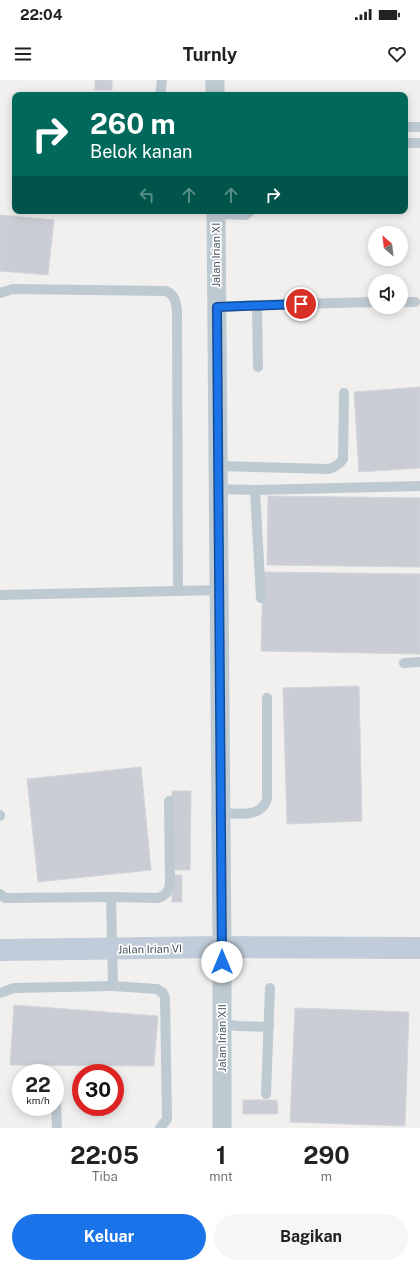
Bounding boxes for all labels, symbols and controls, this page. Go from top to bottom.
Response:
text: 22:04 [20,6,63,23]
icon: menu [12,43,34,65]
icon: heart [386,43,408,65]
text: Turnly [183,44,237,65]
text: 260 m [90,107,176,140]
icon: right [24,108,76,160]
text: Belok kanan [90,141,193,162]
icon: left [136,184,158,206]
icon: ahead [178,184,200,206]
icon: ahead [220,184,242,206]
icon: right [262,184,284,206]
street label: Jalan Irian XI [210,223,222,287]
north arrow [368,226,408,266]
map controls [368,226,408,314]
button: sound [368,274,408,314]
pin [284,287,318,321]
icon: arrive [290,293,312,315]
position arrow [201,941,243,983]
street label: Jalan Irian VI [118,942,182,956]
street label: Jalan Irian XII [216,1004,228,1072]
speed limit sign: 30 [72,1064,124,1116]
text: 22 [25,1073,51,1097]
text: km/h [26,1094,50,1106]
text: 22:05 [70,1141,139,1169]
text: 1 [216,1141,226,1169]
text: 290 [303,1141,350,1169]
text: Tiba [92,1169,118,1184]
text: mnt [209,1169,233,1184]
text: m [321,1169,332,1184]
button: Keluar [12,1214,206,1260]
button: Bagikan [214,1214,408,1260]

